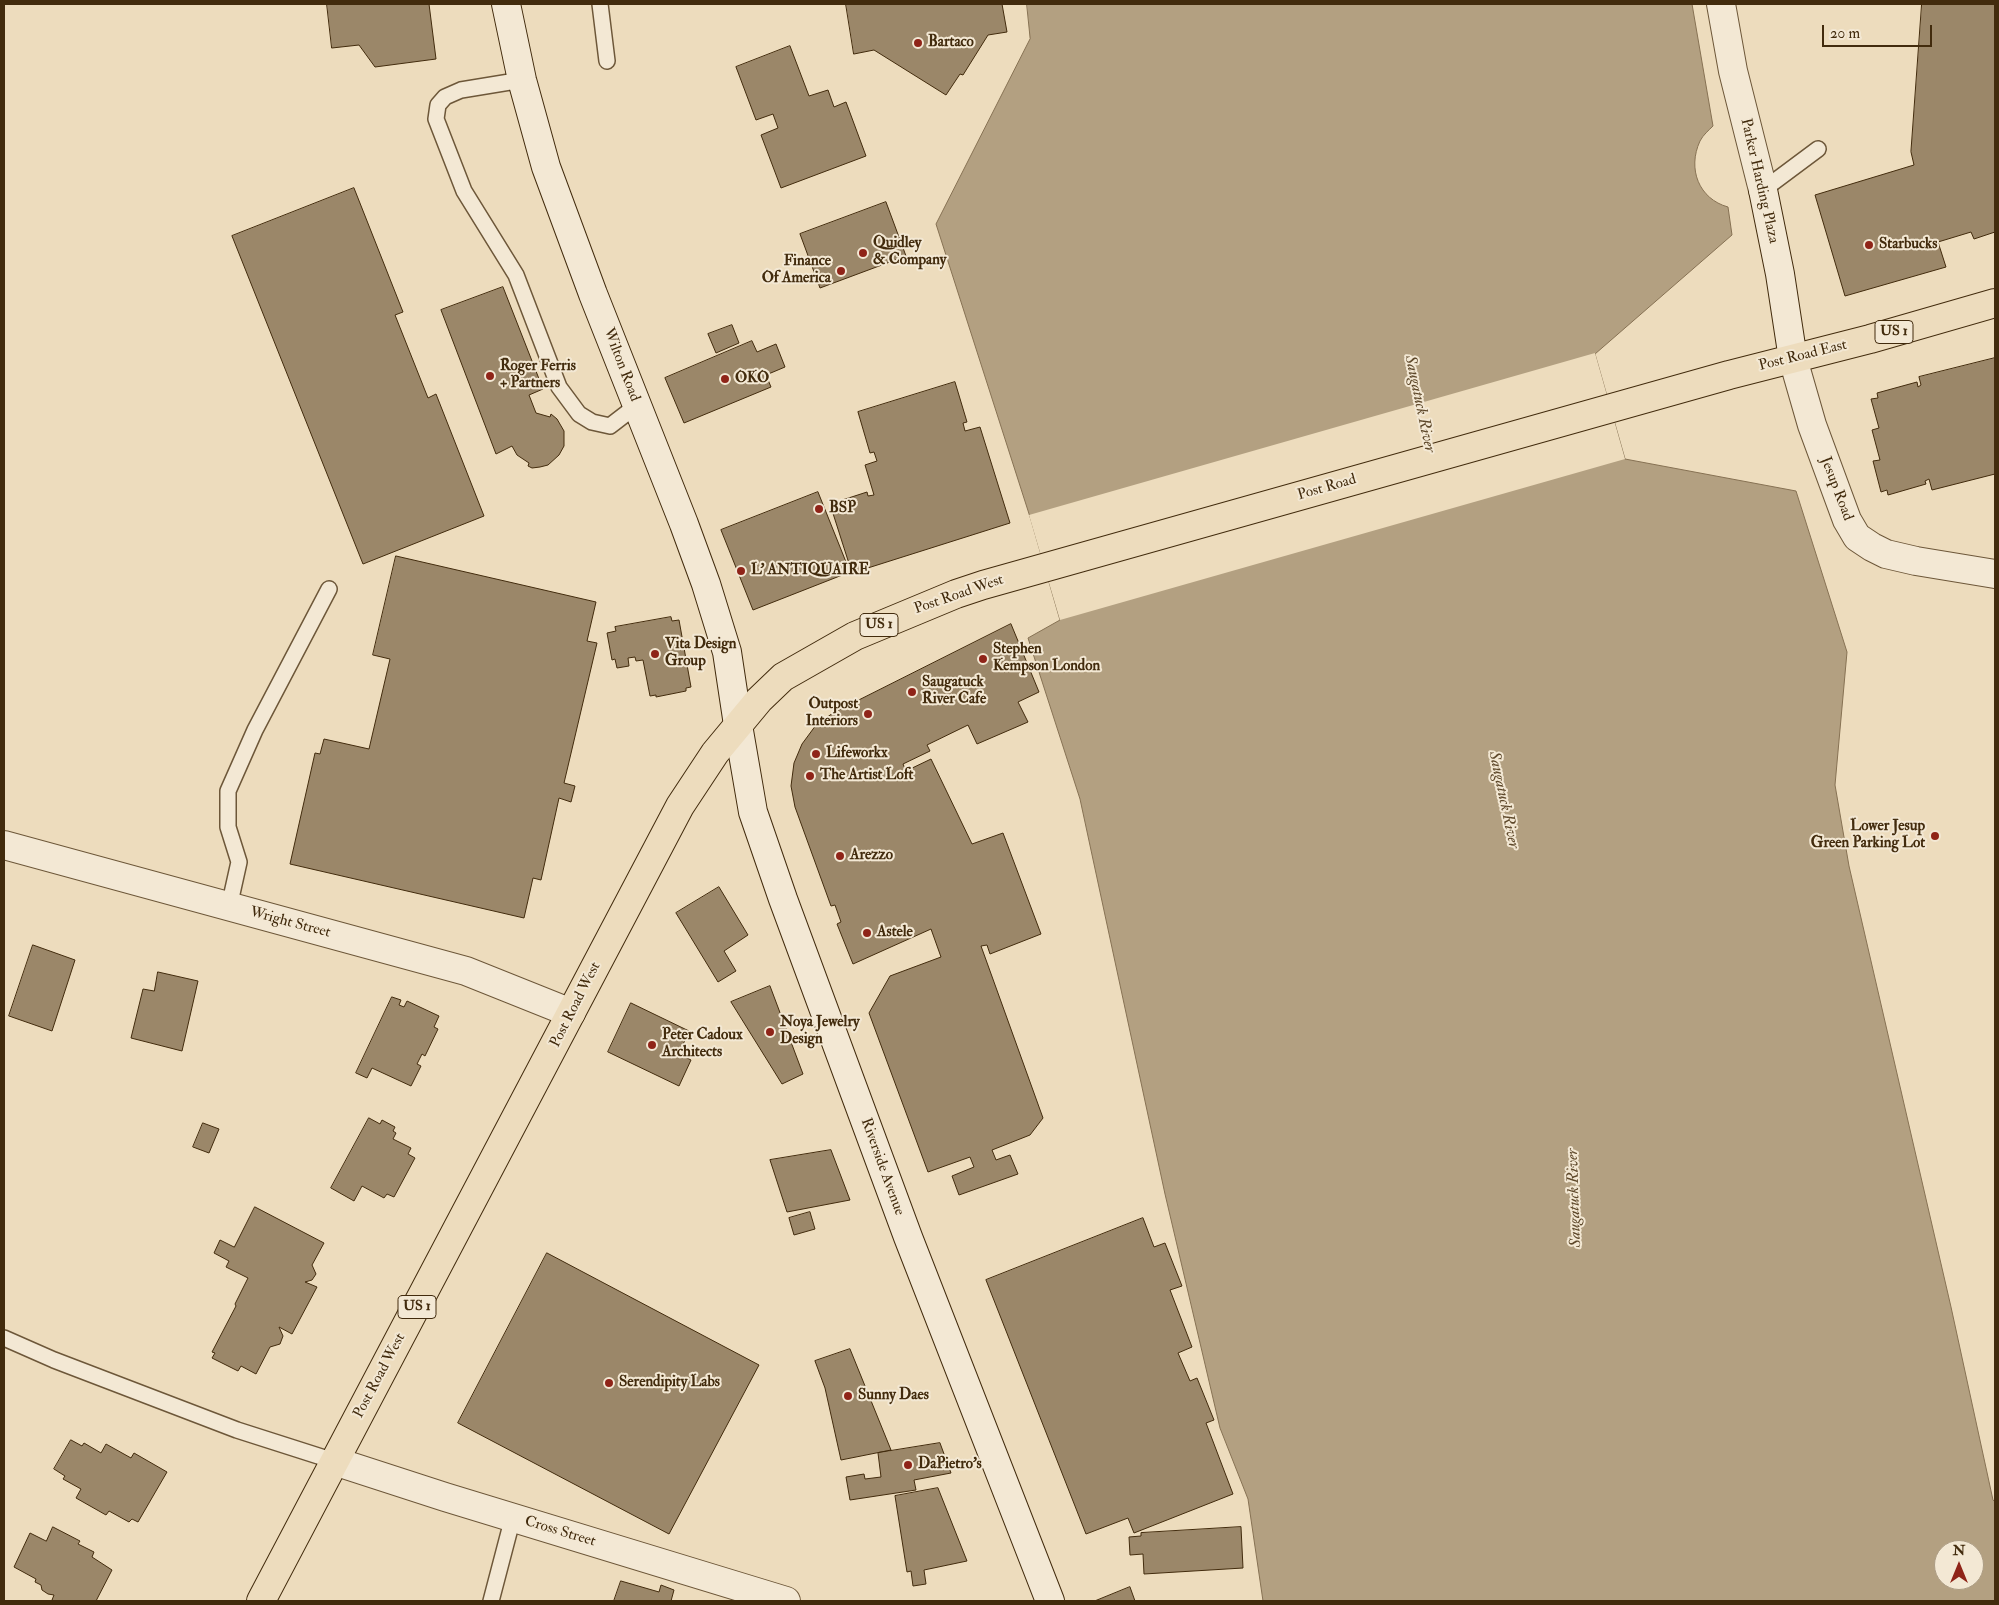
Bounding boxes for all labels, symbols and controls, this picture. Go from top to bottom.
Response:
scale bar [1824,15,1934,47]
text: 20 m [1830,24,1860,43]
place label: Bartaco [928,34,974,52]
marker: Bartaco [912,37,924,49]
street label: Parker Harding Plaza [1736,117,1782,245]
place label: Quidley & Company [873,235,946,270]
place label: Starbucks [1879,236,1937,254]
marker: Starbucks [1863,239,1875,251]
marker: Quidley & Company [857,247,869,259]
place label: Finance Of America [762,253,831,288]
marker: Finance Of America [835,265,847,277]
road number: US 1 [1875,321,1913,344]
street label: Wilton Road [599,326,643,404]
street label: Post Road East [1757,336,1849,376]
water label: Saugatuck River [1399,354,1439,454]
place label: Roger Ferris + Partners [500,358,576,393]
marker: Roger Ferris + Partners [484,370,496,382]
place label: OKO [735,370,769,388]
marker: OKO [719,373,731,385]
street label: Jesup Road [1816,454,1856,524]
street label: Post Road [1296,471,1358,505]
place label: BSP [829,500,856,518]
marker: BSP [813,503,825,515]
place label: L' ANTIQUAIRE [751,562,869,580]
marker: L' ANTIQUAIRE [735,565,747,577]
street label: Post Road West [912,571,1006,619]
road number: US 1 [860,614,898,636]
place label: Vita Design Group [665,636,736,671]
place label: Stephen Kempson London [993,641,1100,676]
marker: Vita Design Group [649,648,661,660]
marker: Stephen Kempson London [977,653,989,665]
place label: Saugatuck River Cafe [922,674,986,709]
marker: Saugatuck River Cafe [906,686,918,698]
place label: Outpost Interiors [806,696,858,731]
marker: Outpost Interiors [862,708,874,720]
place label: Lifeworkx [826,745,888,763]
marker: Lifeworkx [810,748,822,760]
water label: Saugatuck River [1483,750,1523,850]
place label: The Artist Loft [820,767,913,785]
marker: The Artist Loft [804,770,816,782]
place label: Lower Jesup Green Parking Lot [1811,818,1925,853]
marker: Lower Jesup Green Parking Lot [1929,830,1941,842]
place label: Arezzo [850,847,893,865]
marker: Arezzo [834,850,846,862]
street label: Wright Street [248,904,332,942]
place label: Astele [877,924,913,942]
marker: Astele [861,927,873,939]
street label: Post Road West [547,959,605,1051]
place label: Noya Jewelry Design [780,1014,860,1049]
marker: Noya Jewelry Design [764,1026,776,1038]
place label: Peter Cadoux Architects [662,1027,743,1062]
marker: Peter Cadoux Architects [646,1039,658,1051]
street label: Riverside Avenue [856,1116,908,1218]
water label: Saugatuck River [1564,1148,1586,1248]
road number: US 1 [398,1295,436,1318]
street label: Post Road West [350,1331,410,1421]
place label: Serendipity Labs [619,1374,720,1392]
marker: Serendipity Labs [603,1377,615,1389]
place label: Sunny Daes [858,1387,929,1405]
marker: Sunny Daes [842,1390,854,1402]
place label: DaPietro's [918,1456,982,1474]
marker: DaPietro's [902,1459,914,1471]
street label: Cross Street [522,1513,598,1551]
north arrow [1934,1540,1984,1590]
text: N [1953,1542,1965,1559]

